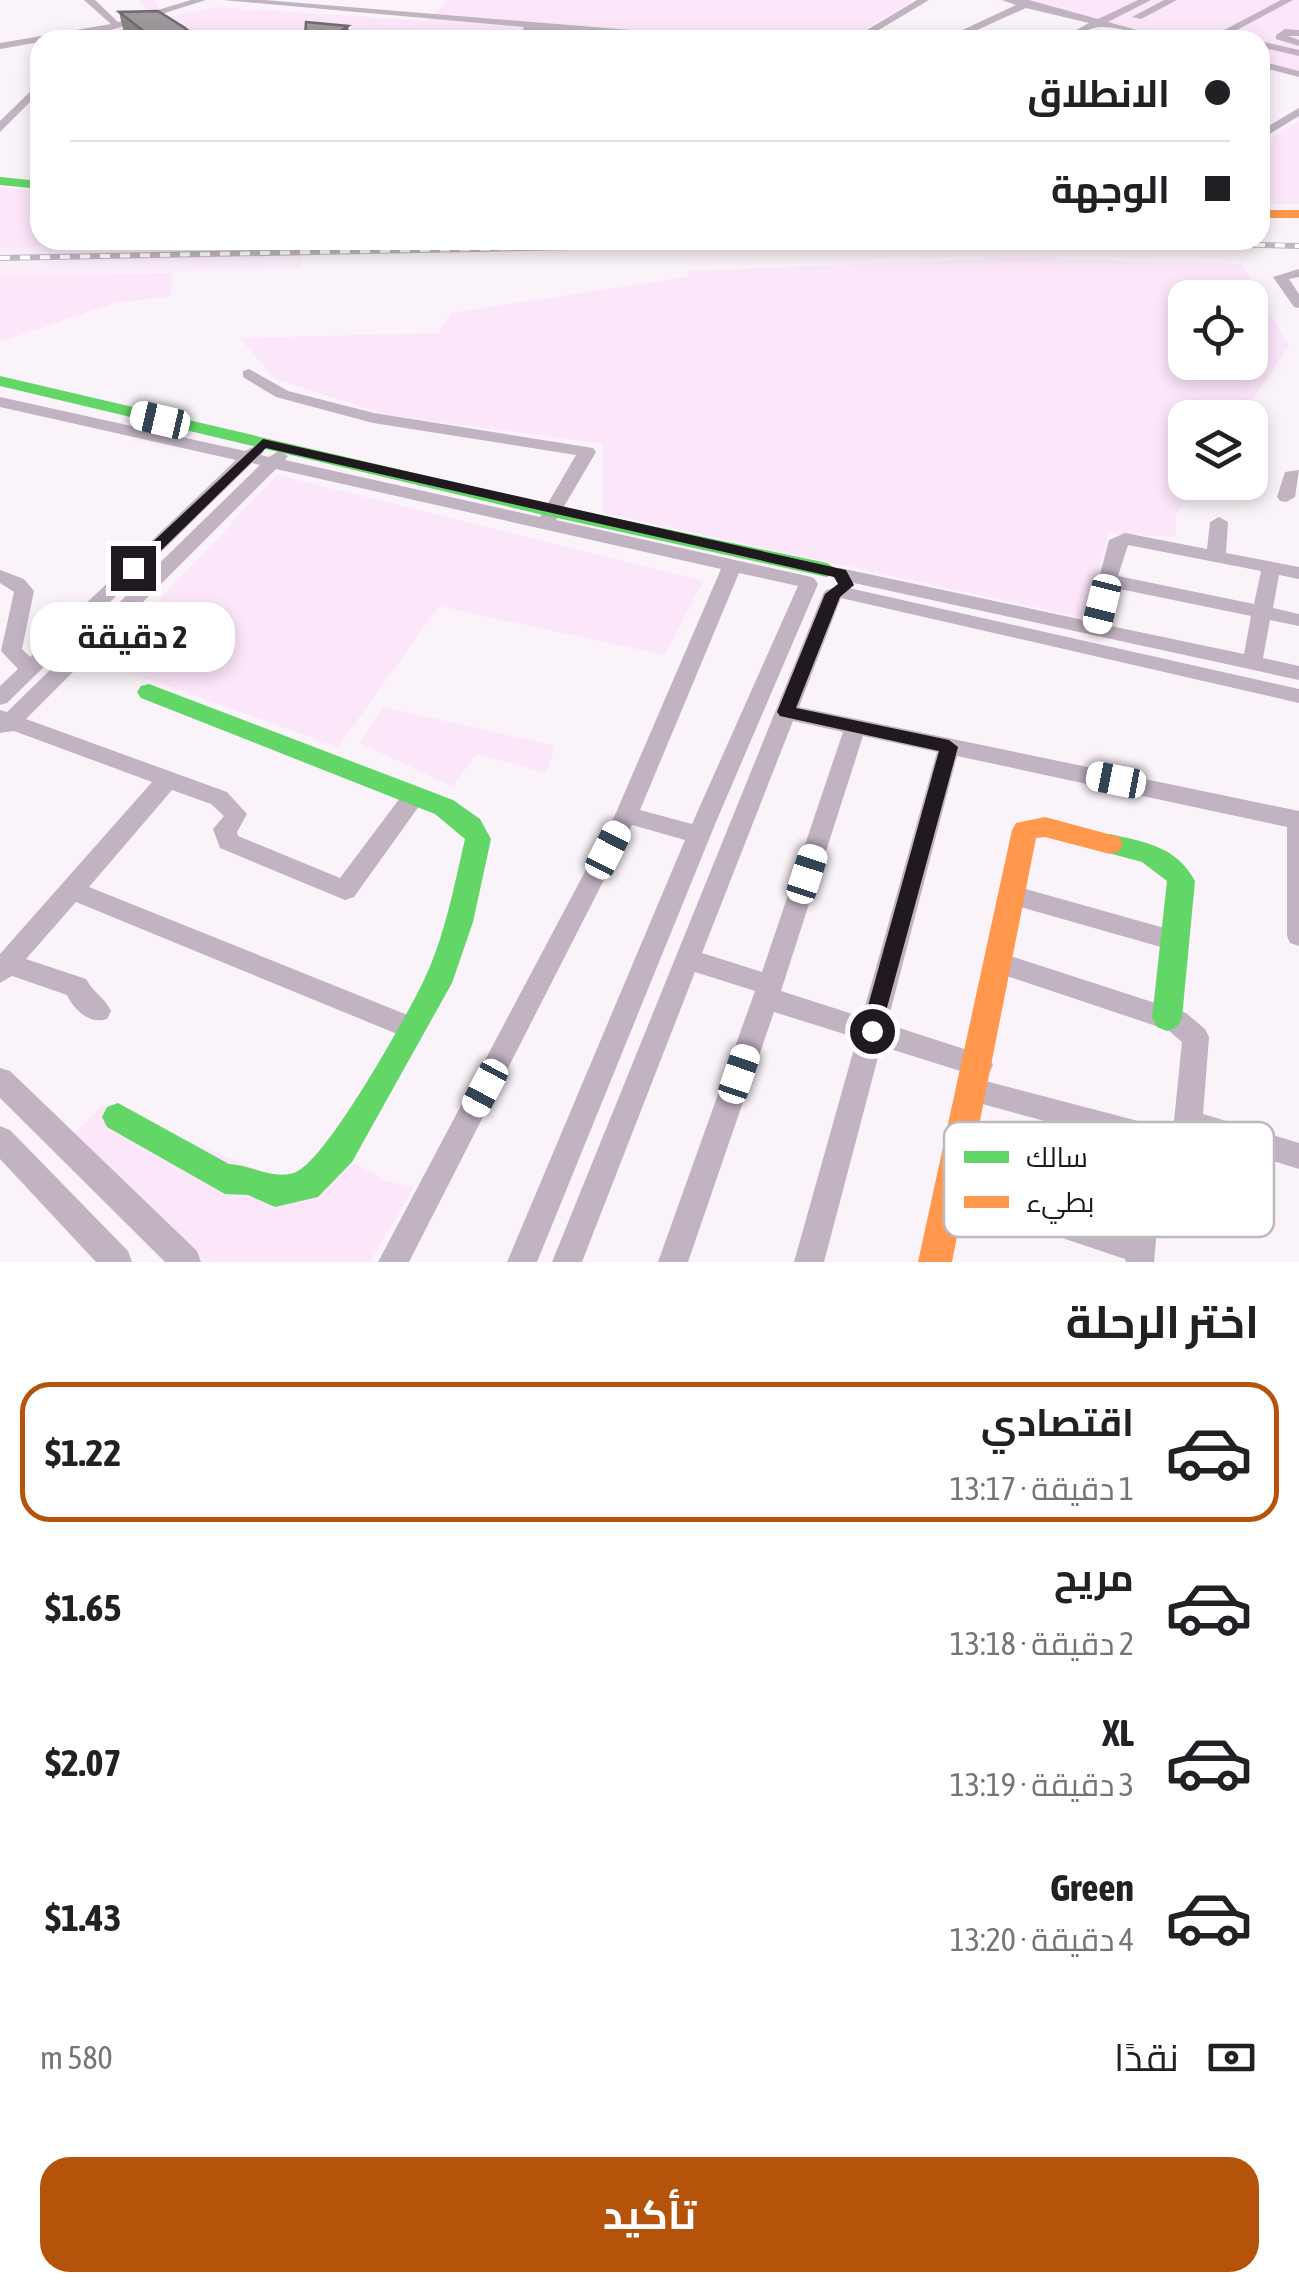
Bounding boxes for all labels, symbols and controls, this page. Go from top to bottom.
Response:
text: الانطلاق [1027,72,1170,115]
text: الوجهة [1051,168,1170,211]
map controls [1168,280,1268,500]
button: locate [1168,280,1268,380]
car [127,399,193,441]
button: layers [1168,400,1268,500]
route end [111,546,156,591]
car [1080,571,1124,637]
callout: 2 دقيقة [31,603,236,673]
text: 2 دقيقة [78,618,187,655]
car [1084,760,1148,800]
car [581,816,635,884]
car [783,841,831,907]
route start [850,1009,895,1054]
car [715,1041,763,1107]
car [458,1054,512,1122]
legend [944,1122,1274,1237]
text: سالك [1026,1141,1088,1173]
text: بطيء [1026,1186,1094,1224]
text: اختر الرحلة [1066,1296,1259,1348]
text: اقتصادي [981,1401,1134,1444]
icon: car [1164,1407,1254,1497]
text: $1.22 [45,1431,121,1474]
text: 1 دقيقة · 13:17 [950,1470,1134,1507]
text: مريح [1054,1556,1134,1599]
icon: car [1164,1562,1254,1652]
text: $1.65 [45,1586,121,1629]
text: 2 دقيقة · 13:18 [950,1625,1134,1662]
text: XL [1102,1711,1134,1754]
icon: car [1164,1717,1254,1807]
text: $2.07 [45,1741,121,1784]
text: 3 دقيقة · 13:19 [950,1766,1134,1803]
text: Green [1050,1866,1134,1909]
icon: car [1164,1872,1254,1962]
text: $1.43 [45,1896,121,1939]
text: 4 دقيقة · 13:20 [950,1921,1134,1958]
icon: cash [1204,2030,1259,2085]
text: نقدًا [1114,2036,1179,2079]
text: 580 m [40,2039,113,2076]
button: تأكيد [40,2157,1259,2272]

